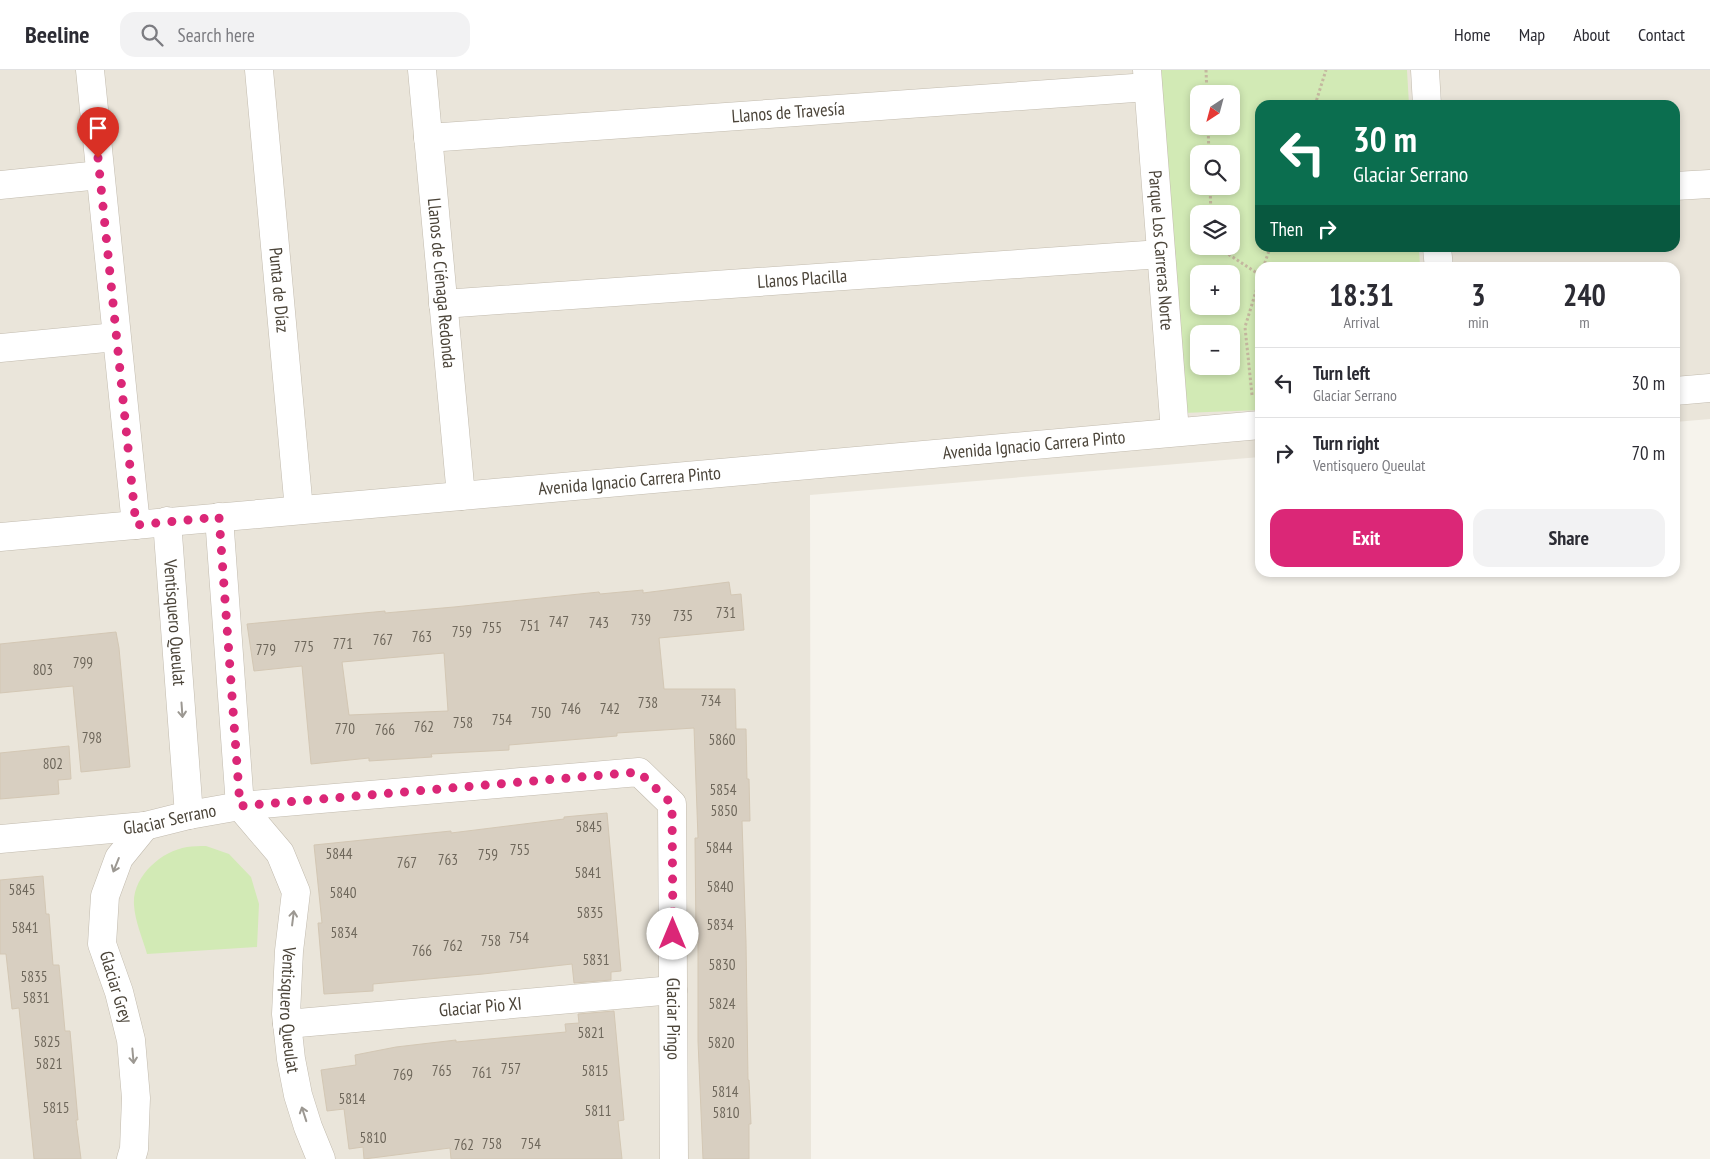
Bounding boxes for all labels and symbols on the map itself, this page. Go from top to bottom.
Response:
north arrow [1190,85,1240,135]
street label: Llanos de Travesía [731,97,845,127]
pin [77,107,119,158]
street label: Parque Los Carreras Norte [1144,169,1179,331]
street label: Llanos de Ciénaga Redonda [423,197,461,369]
street label: Punta de Díaz [264,246,295,334]
street label: Llanos Placilla [756,264,848,293]
street label: Avenida Ignacio Carrera Pinto [942,425,1126,464]
street label: Avenida Ignacio Carrera Pinto [537,461,722,500]
street label: Ventisquero Queulat [159,558,191,687]
house number: 731 [716,603,736,622]
house number: 735 [673,606,693,625]
house number: 739 [631,610,651,629]
house number: 747 [549,612,569,631]
house number: 743 [589,613,609,632]
house number: 751 [520,616,540,635]
house number: 755 [482,618,502,637]
house number: 759 [452,622,472,641]
house number: 763 [412,627,432,646]
house number: 767 [373,630,393,649]
house number: 771 [333,634,353,653]
house number: 775 [294,637,314,656]
house number: 779 [256,640,276,659]
house number: 799 [73,653,93,672]
house number: 803 [33,660,53,679]
house number: 734 [701,691,721,710]
house number: 738 [638,693,658,712]
house number: 746 [561,699,581,718]
house number: 742 [600,699,620,718]
one-way arrow [177,701,186,717]
house number: 750 [531,703,551,722]
house number: 754 [492,710,512,729]
house number: 758 [453,713,473,732]
house number: 762 [414,717,434,736]
house number: 770 [335,719,355,738]
house number: 766 [375,720,395,739]
house number: 798 [82,728,102,747]
house number: 5860 [708,730,736,749]
house number: 802 [43,754,63,773]
house number: 5854 [709,780,737,799]
street label: Glaciar Serrano [122,798,218,839]
house number: 5850 [710,801,738,820]
house number: 5845 [575,817,603,836]
house number: 5844 [705,838,733,857]
house number: 755 [510,840,530,859]
house number: 5844 [325,844,353,863]
house number: 759 [478,845,498,864]
house number: 763 [438,850,458,869]
house number: 767 [397,853,417,872]
one-way arrow [111,857,121,872]
house number: 5841 [574,863,602,882]
house number: 5840 [706,877,734,896]
house number: 5845 [8,880,36,899]
house number: 5840 [329,883,357,902]
house number: 5835 [576,903,604,922]
position arrow [646,907,698,959]
one-way arrow [288,910,298,926]
house number: 5834 [706,915,734,934]
house number: 5841 [11,918,39,937]
house number: 5834 [330,923,358,942]
house number: 754 [509,928,529,947]
house number: 758 [481,931,501,950]
house number: 762 [443,936,463,955]
house number: 766 [412,941,432,960]
street label: Ventisquero Queulat [275,944,305,1075]
street label: Glaciar Grey [95,948,138,1026]
house number: 5831 [582,950,610,969]
house number: 5830 [708,955,736,974]
house number: 5835 [20,967,48,986]
street label: Glaciar Pingo [662,978,685,1060]
house number: 5831 [22,988,50,1007]
street label: Glaciar Pio XI [438,991,523,1022]
house number: 5824 [708,994,736,1013]
house number: 5821 [577,1023,605,1042]
house number: 5825 [33,1032,61,1051]
house number: 5820 [707,1033,735,1052]
one-way arrow [128,1047,138,1063]
house number: 5821 [35,1054,63,1073]
house number: 757 [501,1059,521,1078]
house number: 765 [432,1061,452,1080]
house number: 5815 [581,1061,609,1080]
house number: 761 [472,1063,492,1082]
house number: 769 [393,1065,413,1084]
house number: 5814 [711,1082,739,1101]
house number: 5814 [338,1089,366,1108]
house number: 5815 [42,1098,70,1117]
house number: 5811 [584,1101,612,1120]
house number: 5810 [712,1103,740,1122]
one-way arrow [298,1106,308,1122]
house number: 5810 [359,1128,387,1147]
house number: 758 [482,1134,502,1153]
house number: 754 [521,1134,541,1153]
house number: 762 [454,1135,474,1154]

